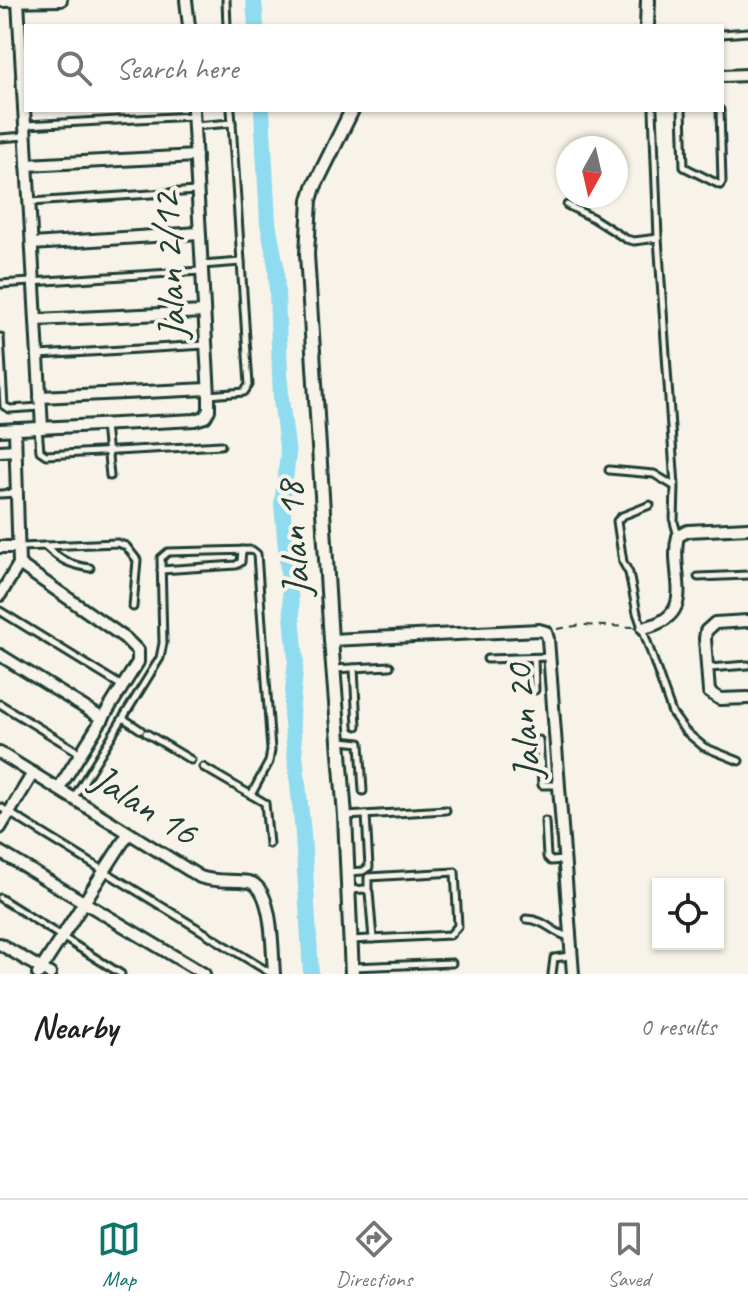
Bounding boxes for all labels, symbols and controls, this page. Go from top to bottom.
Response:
search box [24,24,724,112]
icon: search [52,46,96,90]
text: Search here [116,49,238,87]
north arrow [556,136,628,208]
street label: Jalan 2/12 [140,188,198,343]
street label: Jalan 18 [264,476,322,601]
street label: Jalan 20 [493,659,553,784]
street label: Jalan 16 [81,752,208,857]
map controls [652,878,724,950]
button: locate [652,878,724,950]
text: Nearby [32,1005,118,1048]
text: 0 results [640,1010,716,1043]
tab: Map [97,1217,141,1293]
tab: Directions [336,1217,412,1293]
tab: Saved [607,1217,651,1293]

